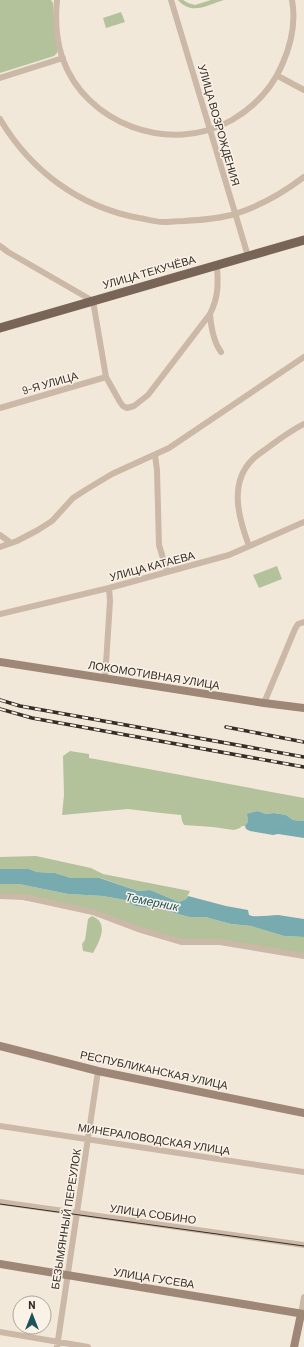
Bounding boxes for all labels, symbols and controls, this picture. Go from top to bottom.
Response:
street label: УЛИЦА ВОЗРОЖДЕНИЯ [196,63,243,187]
street label: УЛИЦА ТЕКУЧЁВА [101,252,197,291]
street label: 9-Я УЛИЦА [20,368,80,397]
street label: УЛИЦА КАТАЕВА [108,548,197,583]
street label: ЛОКОМОТИВНАЯ УЛИЦА [87,658,221,691]
water label: Темерник [124,889,181,914]
street label: РЕСПУБЛИКАНСКАЯ УЛИЦА [79,1047,230,1092]
street label: МИНЕРАЛОВОДСКАЯ УЛИЦА [77,1120,232,1157]
street label: БЕЗЫМЯННЫЙ ПЕРЕУЛОК [48,1147,83,1290]
street label: УЛИЦА СОБИНО [109,1201,198,1226]
street label: УЛИЦА ГУСЕВА [113,1265,196,1290]
north arrow [12,1295,52,1335]
text: N [28,1298,36,1311]

